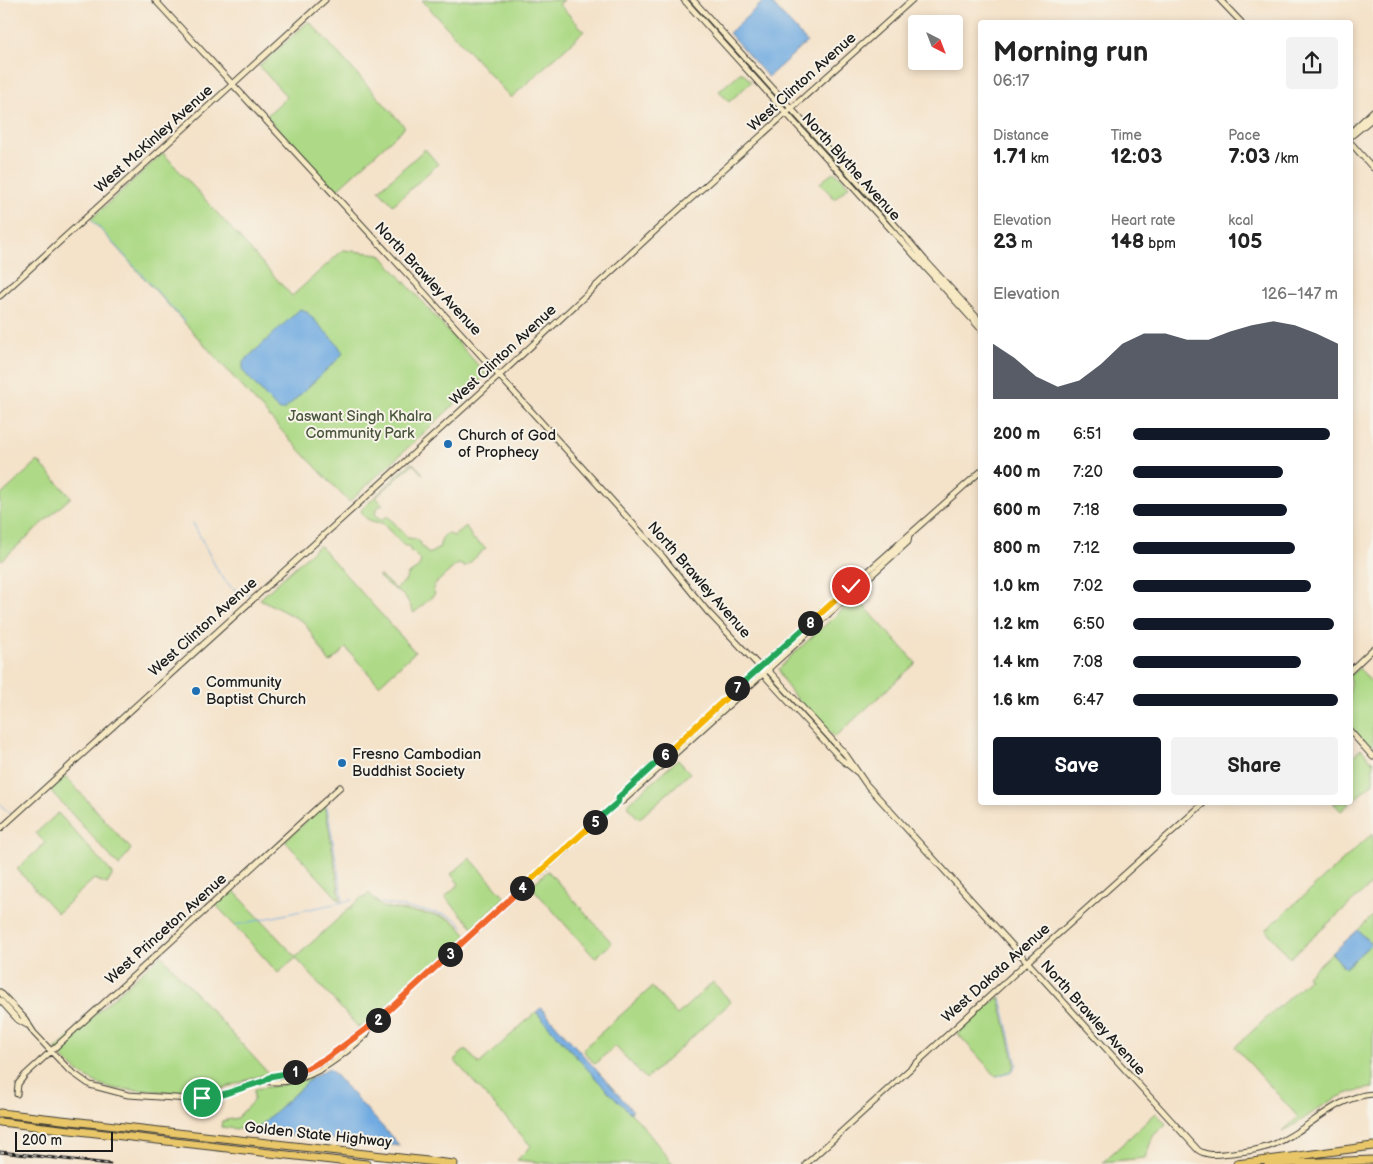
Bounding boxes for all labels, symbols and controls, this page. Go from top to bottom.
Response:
north arrow [908,15,962,70]
map controls [908,15,963,70]
street label: West Clinton Avenue [744,28,860,136]
text: Morning run [993,36,1148,69]
button: share [1286,37,1338,89]
text: 06:17 [993,72,1029,91]
street label: West McKinley Avenue [91,81,217,197]
street label: North Blythe Avenue [797,109,905,225]
text: Distance [993,127,1049,144]
text: Time [1111,127,1142,144]
text: Pace [1228,127,1260,144]
text: 1.71 [993,144,1027,169]
text: 12:03 [1111,144,1162,169]
text: 7:03 [1228,144,1270,169]
text: km [1027,150,1049,167]
text: /km [1270,150,1299,167]
text: Elevation [993,212,1051,229]
text: Heart rate [1111,212,1175,229]
text: kcal [1228,212,1253,229]
street label: North Brawley Avenue [370,218,486,340]
text: 23 [993,229,1017,254]
text: 148 [1111,229,1145,254]
text: 105 [1228,229,1262,254]
text: m [1017,235,1033,252]
text: bpm [1145,235,1176,252]
text: Elevation [993,285,1060,304]
text: 126–147 m [1262,285,1338,304]
street label: West Clinton Avenue [446,300,560,409]
park label: Jaswant Singh Khalra Community Park [288,407,432,443]
text: 200 m [993,425,1040,444]
text: 6:51 [1073,425,1101,444]
place label: Church of God of Prophecy [458,426,556,462]
marker: Church of God of Prophecy [442,438,454,450]
text: 400 m [993,463,1040,482]
text: 7:20 [1073,463,1103,482]
text: 600 m [993,501,1041,520]
text: 7:18 [1073,501,1100,520]
street label: North Brawley Avenue [643,518,755,642]
text: 800 m [993,539,1041,558]
text: 7:12 [1073,539,1100,558]
pin [830,565,872,607]
icon: check [837,572,865,600]
street label: West Clinton Avenue [145,573,261,681]
text: 1.0 km [993,577,1040,596]
text: 7:02 [1073,577,1103,596]
pin: 8 [798,610,822,636]
text: 8 [806,615,815,632]
text: 1.2 km [993,615,1039,634]
text: 6:50 [1073,615,1105,634]
text: 1.4 km [993,653,1039,672]
text: 7:08 [1073,653,1103,672]
place label: Community Baptist Church [206,673,306,709]
pin: 7 [724,676,750,700]
text: 7 [734,680,741,697]
marker: Community Baptist Church [190,685,202,697]
text: 1.6 km [993,691,1039,710]
text: 6:47 [1073,691,1104,710]
button: Save [993,737,1161,795]
button: Share [1171,737,1338,795]
pin: 6 [652,742,678,768]
place label: Fresno Cambodian Buddhist Society [352,745,481,781]
text: 6 [661,747,670,764]
marker: Fresno Cambodian Buddhist Society [336,757,348,769]
pin: 5 [582,810,608,834]
text: 5 [591,814,600,831]
street label: West Princeton Avenue [101,869,231,989]
pin: 4 [510,876,534,900]
text: 4 [518,880,527,897]
street label: West Dakota Avenue [938,919,1054,1027]
pin: 3 [438,942,462,966]
text: 3 [446,946,455,963]
street label: North Brawley Avenue [1036,956,1150,1080]
pin: 2 [366,1008,390,1032]
text: 2 [374,1012,383,1029]
pin: 1 [282,1060,308,1084]
text: 1 [293,1064,298,1081]
pin [181,1077,223,1119]
icon: arrive [188,1084,216,1112]
street label: Golden State Highway [243,1118,393,1152]
scale bar [15,1129,112,1152]
text: 200 m [22,1132,62,1149]

